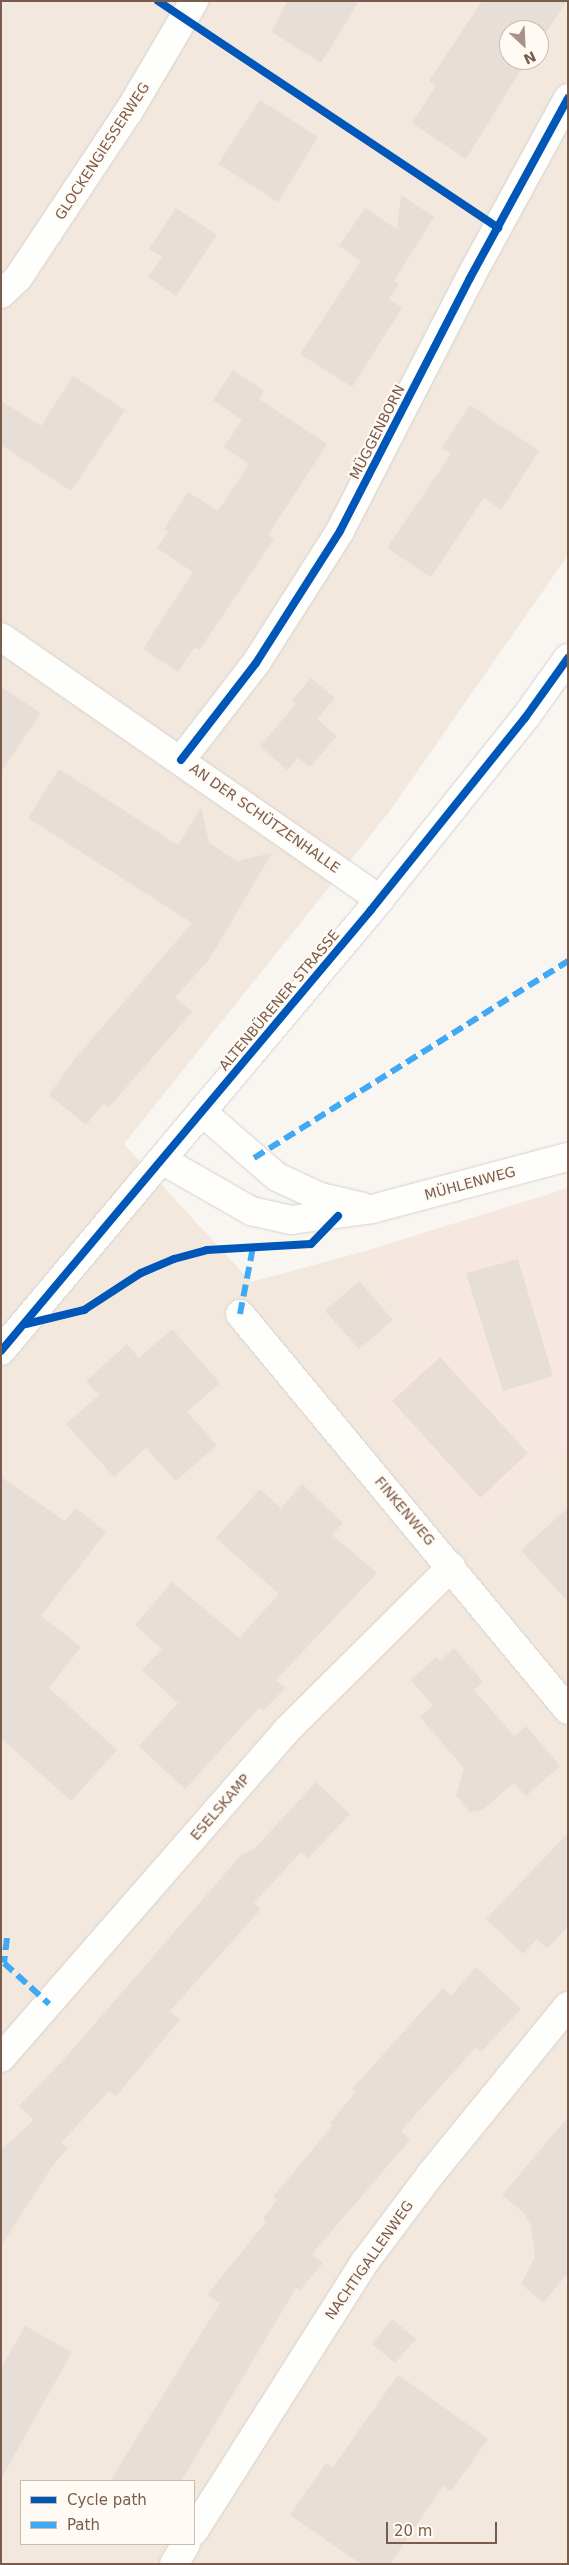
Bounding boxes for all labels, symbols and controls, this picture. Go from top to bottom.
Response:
north arrow [499,20,549,70]
text: N [521,48,539,67]
street label: GLOCKENGIESSERWEG [51,79,153,223]
street label: MÜGGENBORN [346,382,408,482]
street label: AN DER SCHÜTZENHALLE [187,760,343,876]
street label: ALTENBÜRENER STRASSE [215,926,343,1074]
street label: MÜHLENWEG [423,1163,517,1203]
street label: FINKENWEG [371,1473,439,1549]
street label: ESELSKAMP [187,1770,253,1844]
street label: NACHTIGALLENWEG [321,2197,417,2323]
legend [20,2480,195,2545]
text: Cycle path [67,2491,147,2509]
scale bar [389,2512,500,2544]
text: Path [67,2516,100,2534]
text: 20 m [394,2522,432,2540]

